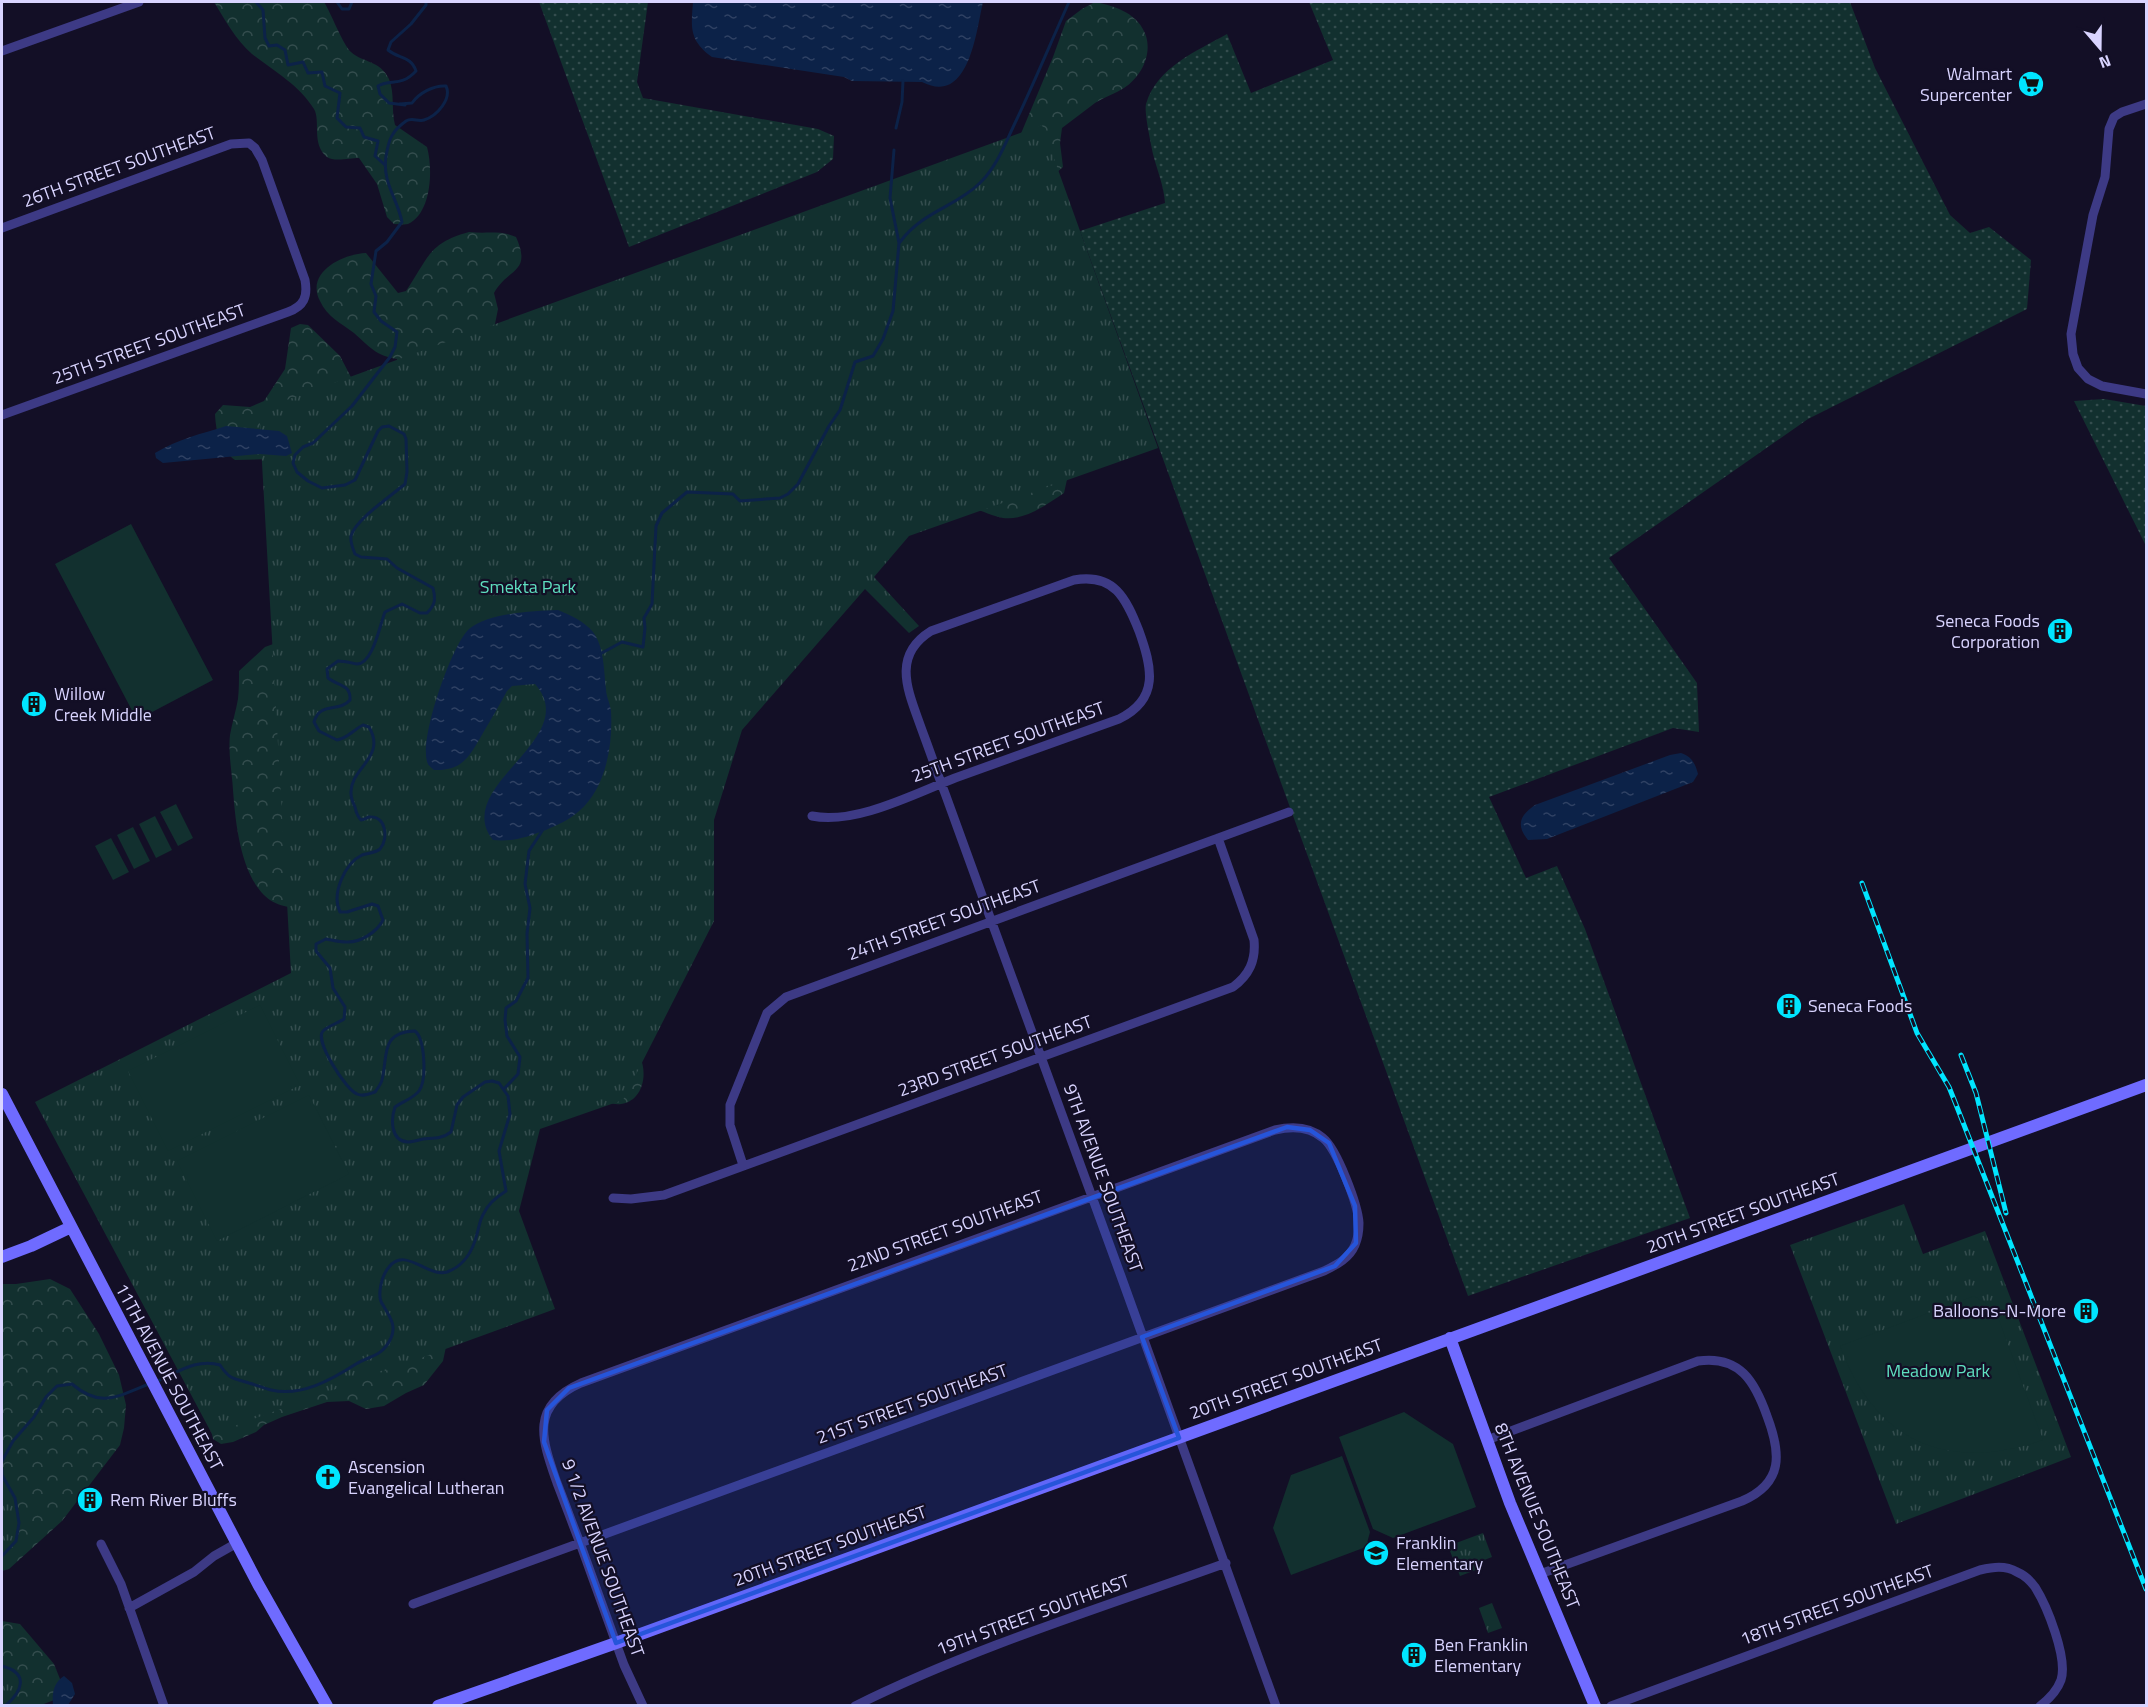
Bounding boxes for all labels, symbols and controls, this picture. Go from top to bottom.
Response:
north arrow [2070,18,2130,78]
text: N [2096,49,2114,75]
place label: Walmart Supercenter [1920,60,2013,108]
supermarket icon: Walmart Supercenter [2016,69,2046,99]
street label: 26TH STREET SOUTHEAST [18,119,220,214]
street label: 25TH STREET SOUTHEAST [48,296,250,391]
park label: Smekta Park [480,573,577,600]
place label: Seneca Foods Corporation [1936,607,2040,655]
building icon: Seneca Foods Corporation [2045,616,2075,646]
place label: Willow Creek Middle [54,680,152,728]
building icon: Willow Creek Middle [19,689,49,719]
street label: 25TH STREET SOUTHEAST [907,694,1109,789]
street label: 24TH STREET SOUTHEAST [843,872,1045,967]
building icon: Seneca Foods [1774,991,1804,1021]
place label: Seneca Foods [1808,992,1912,1019]
street label: 23RD STREET SOUTHEAST [894,1008,1096,1103]
street label: 9TH AVENUE SOUTHEAST [1057,1080,1150,1276]
street label: 20TH STREET SOUTHEAST [1642,1165,1844,1260]
street label: 22ND STREET SOUTHEAST [843,1182,1047,1278]
street label: 11TH AVENUE SOUTHEAST [109,1278,231,1476]
building icon: Balloons-N-More [2071,1296,2101,1326]
place label: Balloons-N-More [1933,1297,2066,1324]
street label: 20TH STREET SOUTHEAST [1185,1331,1387,1426]
street label: 21ST STREET SOUTHEAST [812,1356,1012,1451]
park label: Meadow Park [1886,1357,1990,1384]
street label: 8TH AVENUE SOUTHEAST [1488,1419,1587,1613]
place label: Ascension Evangelical Lutheran [348,1453,504,1501]
street label: 9 1/2 AVENUE SOUTHEAST [555,1455,652,1661]
church icon: Ascension Evangelical Lutheran [313,1462,343,1492]
building icon: Rem River Bluffs [75,1485,105,1515]
place label: Rem River Bluffs [110,1486,237,1513]
street label: 20TH STREET SOUTHEAST [729,1498,931,1593]
place label: Franklin Elementary [1396,1529,1484,1577]
school or university icon: Franklin Elementary [1361,1538,1391,1568]
street label: 18TH STREET SOUTHEAST [1736,1557,1938,1652]
street label: 19TH STREET SOUTHEAST [932,1567,1134,1662]
place label: Ben Franklin Elementary [1434,1631,1528,1679]
building icon: Ben Franklin Elementary [1399,1640,1429,1670]

